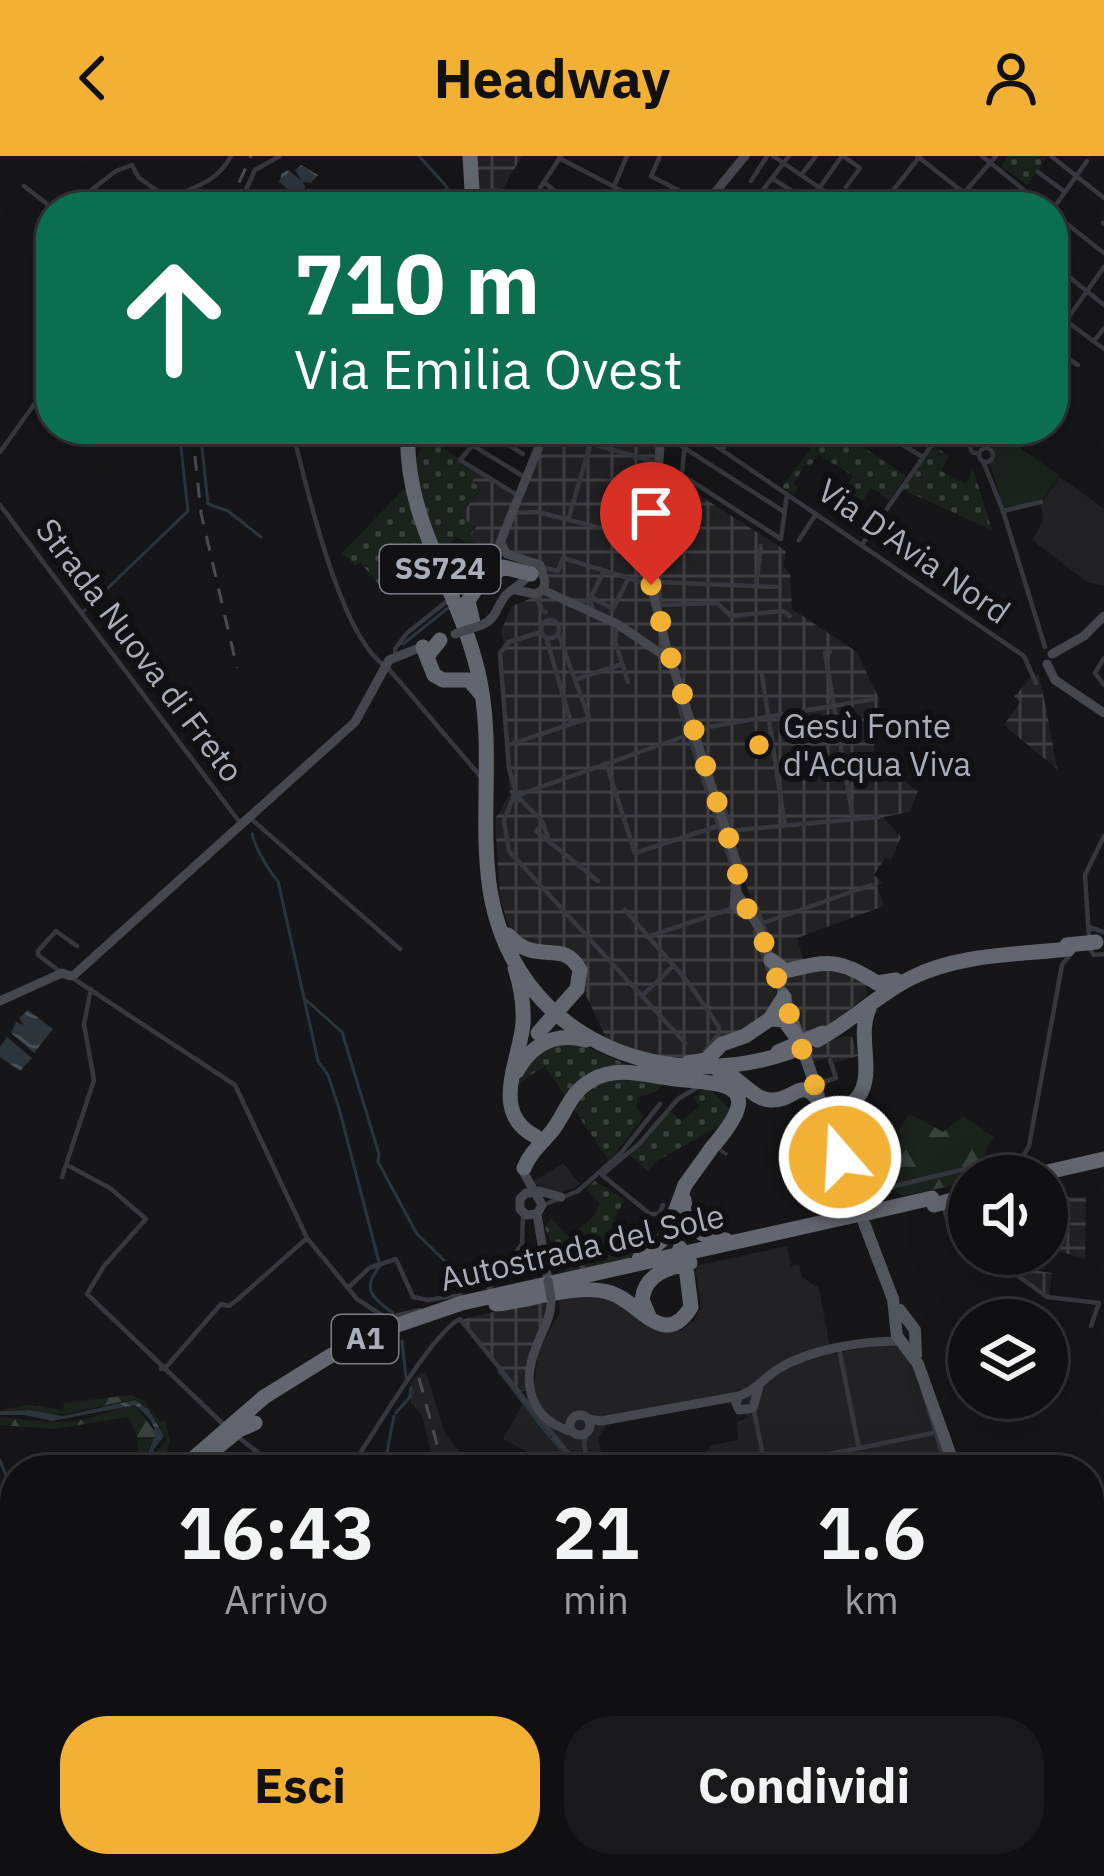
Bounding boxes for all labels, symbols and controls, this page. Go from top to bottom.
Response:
text: Headway [434,43,670,113]
icon: back [60,45,126,111]
icon: person [978,45,1044,111]
text: 710 m [294,228,540,337]
icon: ahead [96,240,252,396]
text: Via Emilia Ovest [294,334,683,404]
pin [600,462,702,585]
street label: Via D'Avia Nord [810,468,1019,633]
icon: arrive [618,480,684,546]
street label: Strada Nuova di Freto [27,509,254,790]
road number: SS724 [380,545,500,593]
place label: Gesù Fonte d'Acqua Viva [783,704,971,785]
marker: Gesù Fonte d'Acqua Viva [746,732,772,758]
position arrow [777,1094,903,1220]
map controls [948,1155,1068,1419]
button: sound [948,1155,1068,1275]
street label: Autostrada del Sole [436,1193,728,1300]
button: layers [948,1299,1068,1419]
road number: A1 [332,1315,398,1363]
text: 16:43 [178,1485,375,1579]
text: 21 [553,1485,639,1579]
text: 1.6 [817,1485,926,1579]
text: Arrivo [224,1574,328,1625]
text: min [563,1574,629,1625]
text: km [844,1574,899,1625]
button: Esci [60,1716,540,1854]
button: Condividi [564,1716,1044,1854]

